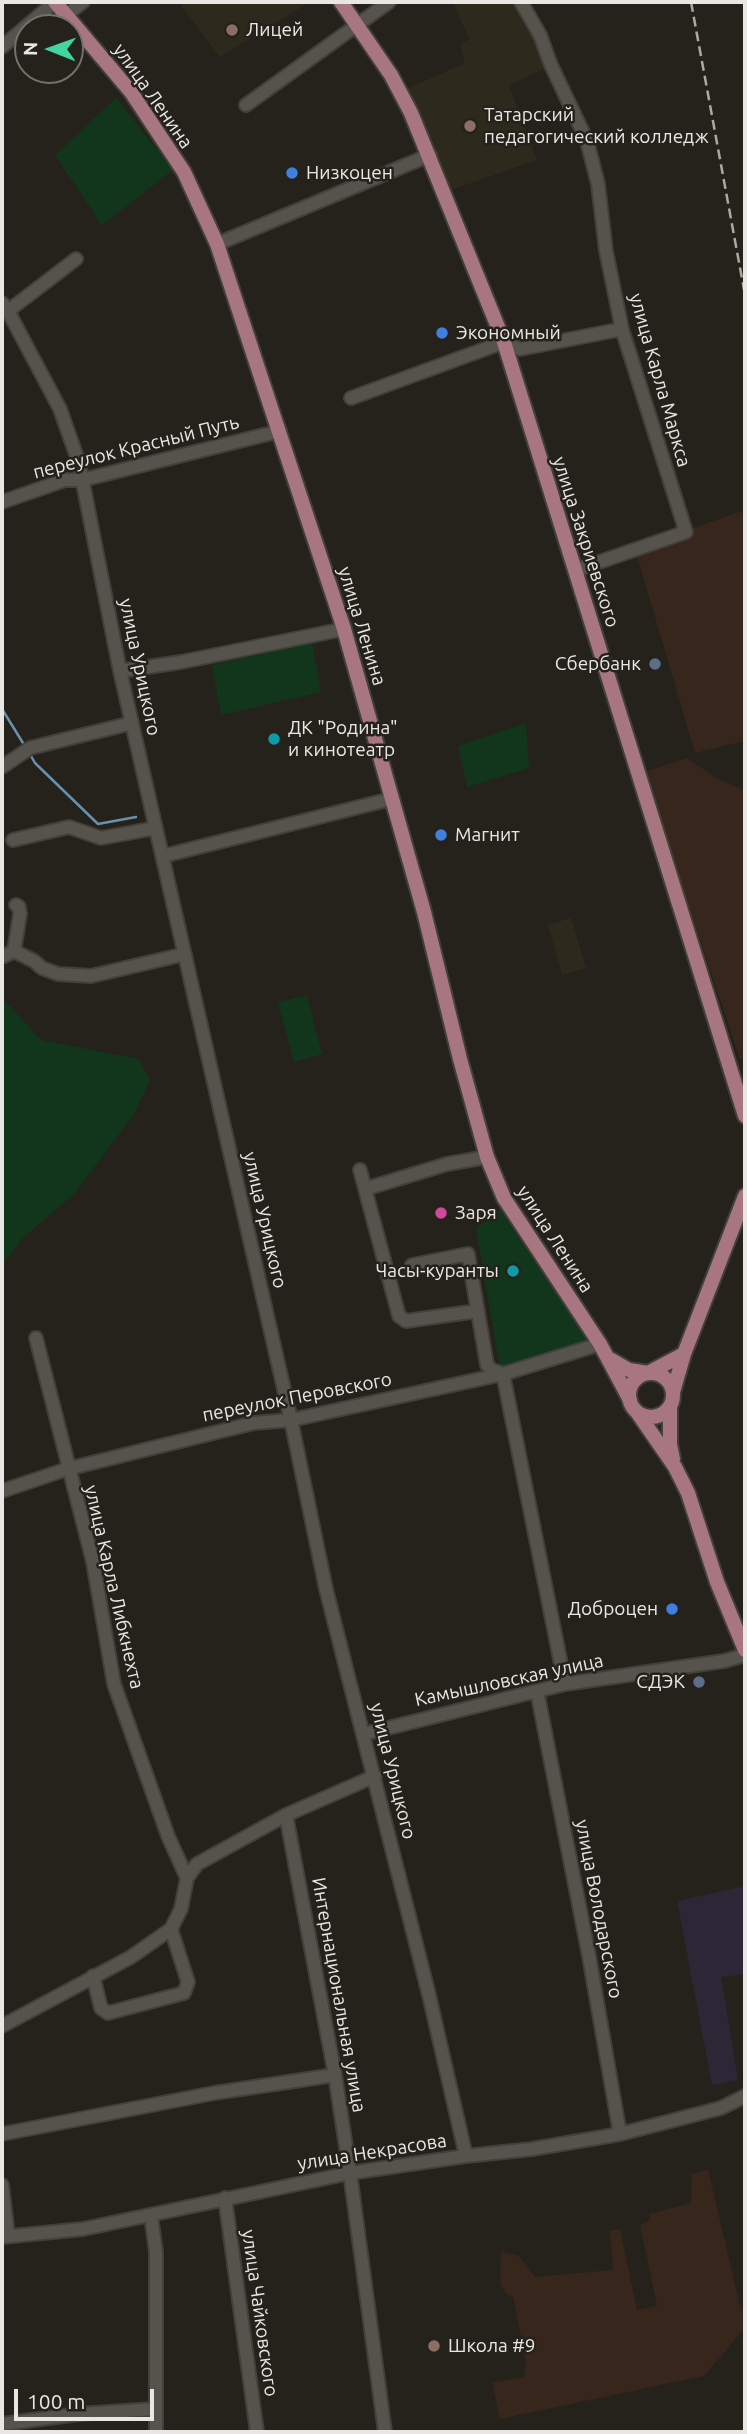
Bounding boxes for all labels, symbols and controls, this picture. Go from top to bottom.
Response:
north arrow [14,14,84,84]
place label: Лицей [246,19,303,41]
marker: Лицей [224,22,240,38]
street label: улица Ленина [108,39,198,153]
text: N [19,41,41,56]
place label: Татарский педагогический колледж [484,104,709,148]
marker: Татарский педагогический колледж [462,118,478,134]
place label: Низкоцен [306,162,393,184]
marker: Низкоцен [284,165,300,181]
street label: улица Карла Маркса [624,291,696,469]
place label: Экономный [456,322,561,344]
marker: Экономный [434,325,450,341]
street label: переулок Красный Путь [31,410,241,484]
street label: улица Закриевского [548,454,624,630]
street label: улица Ленина [333,564,391,688]
street label: улица Урицкого [114,596,166,738]
place label: Сбербанк [555,653,641,675]
marker: Сбербанк [647,656,663,672]
place label: ДК "Родина" и кинотеатр [288,717,398,761]
marker: ДК "Родина" и кинотеатр [266,731,282,747]
place label: Магнит [455,824,520,846]
marker: Магнит [433,827,449,843]
street label: улица Урицкого [238,1149,292,1291]
street label: улица Ленина [512,1181,598,1297]
place label: Заря [455,1202,497,1224]
marker: Заря [433,1205,449,1221]
place label: Часы-куранты [375,1260,499,1282]
marker: Часы-куранты [505,1263,521,1279]
street label: переулок Перовского [200,1367,394,1427]
street label: улица Карла Либкнехта [79,1483,149,1691]
place label: Доброцен [568,1598,658,1620]
marker: Доброцен [664,1601,680,1617]
street label: Камышловская улица [413,1649,605,1711]
place label: СДЭК [636,1671,685,1693]
marker: СДЭК [691,1674,707,1690]
street label: улица Урицкого [365,1701,421,1841]
street label: улица Володарского [570,1818,628,2000]
street label: Интернациональная улица [307,1876,371,2114]
street label: улица Некрасова [296,2129,448,2175]
street label: улица Чайковского [237,2228,283,2398]
place label: Школа #9 [448,2335,535,2357]
marker: Школа #9 [426,2338,442,2354]
scale bar [18,2374,158,2418]
text: 100 m [27,2389,85,2413]

